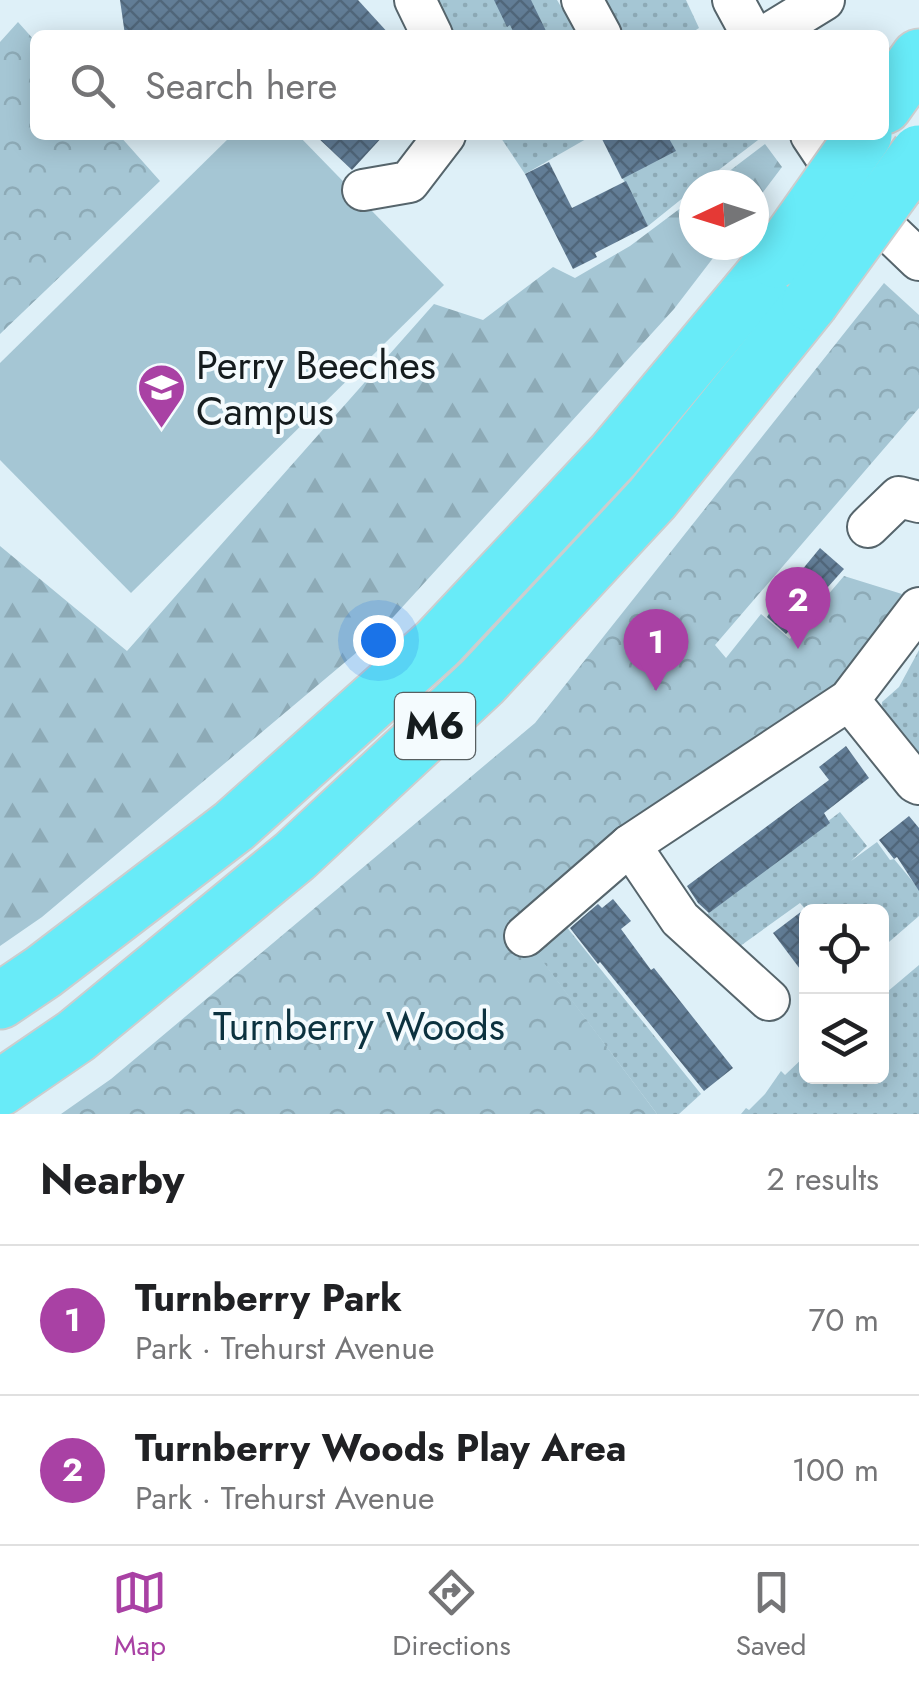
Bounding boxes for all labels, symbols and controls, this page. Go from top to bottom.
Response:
search box [30,30,889,140]
icon: search [65,58,120,113]
text: Search here [145,58,337,113]
north arrow [679,170,769,260]
place label: Perry Beeches Campus [196,336,436,440]
school or university icon: Perry Beeches Campus [135,362,187,430]
pin: 2 [766,566,830,649]
pin: 1 [624,608,688,691]
your location [353,615,404,666]
road number: M6 [395,693,475,759]
map controls [799,904,889,1084]
button: locate [799,904,889,994]
button: layers [799,994,889,1084]
park label: Turnberry Woods [213,997,505,1055]
text: Nearby [40,1149,184,1210]
text: 2 results [767,1156,879,1202]
text: Turnberry Park [135,1270,402,1325]
text: 1 [64,1297,81,1343]
text: 70 m [808,1297,879,1343]
text: Park · Trehurst Avenue [135,1325,435,1371]
text: Turnberry Woods Play Area [135,1420,627,1475]
text: 2 [62,1447,83,1493]
text: 100 m [792,1447,879,1493]
text: Park · Trehurst Avenue [135,1475,435,1521]
tab: Map [112,1565,167,1666]
tab: Directions [392,1565,511,1666]
tab: Saved [736,1565,807,1666]

